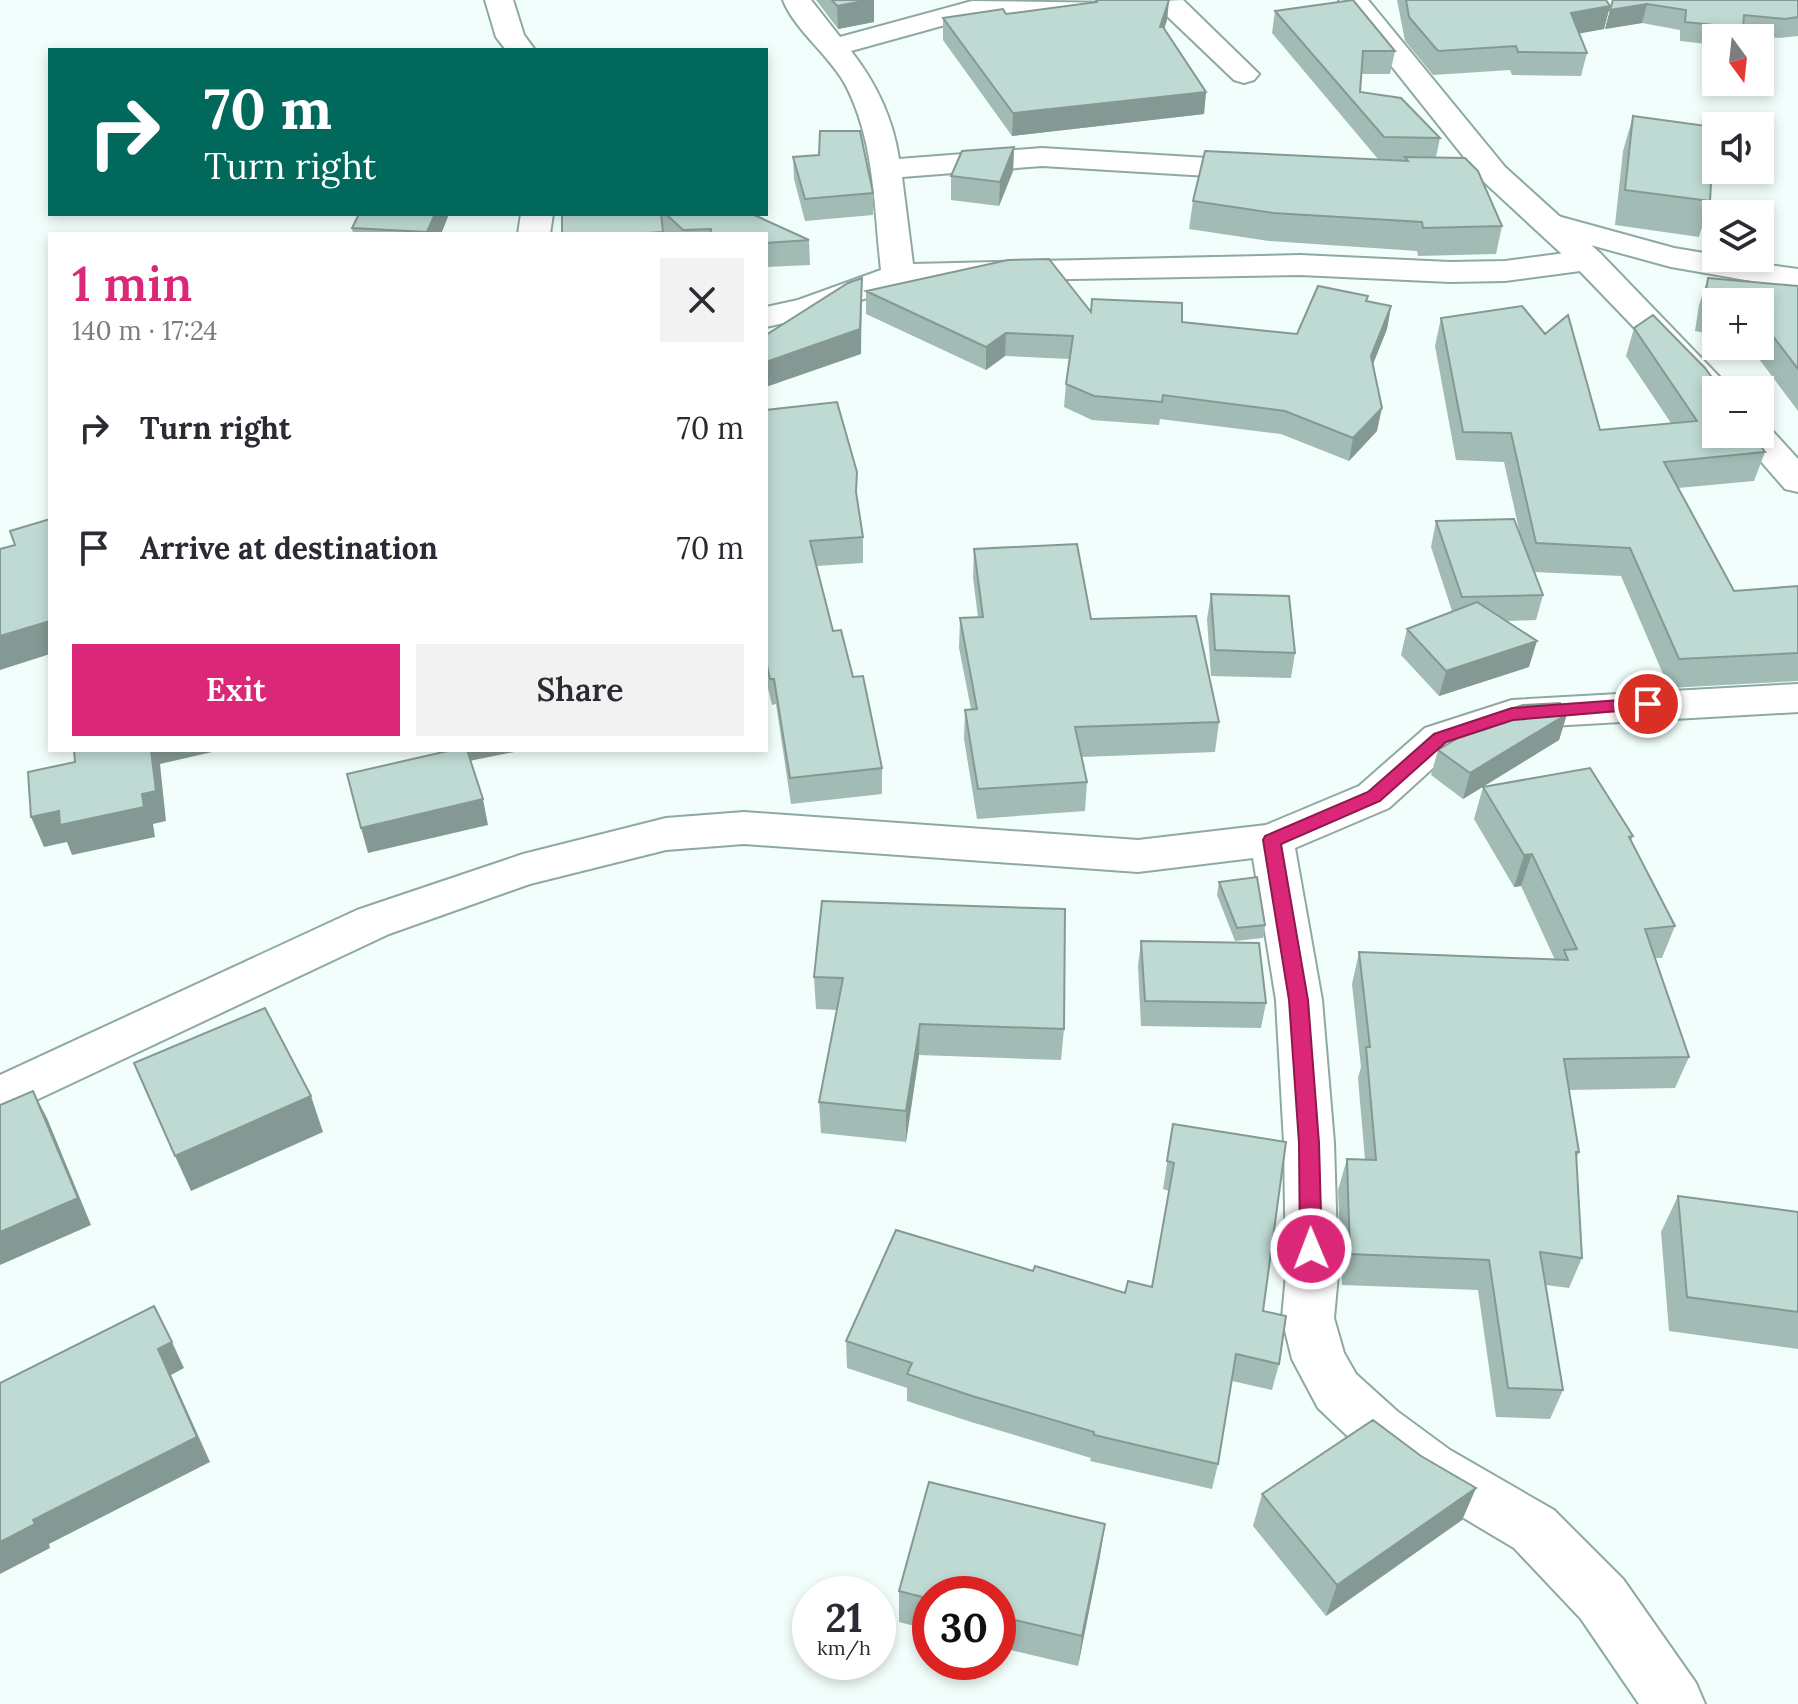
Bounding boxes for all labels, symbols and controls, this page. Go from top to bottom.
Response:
north arrow [1702,24,1774,96]
map controls [1702,24,1774,448]
text: 70 m [204,73,332,144]
icon: right [72,80,176,184]
button: sound [1702,112,1774,184]
text: Turn right [204,143,377,189]
button: layers [1702,200,1774,272]
text: 1 min [72,253,192,314]
button: close [660,258,744,342]
button: + [1702,288,1774,360]
text: 140 m · 17:24 [72,314,217,347]
button: − [1702,376,1774,448]
icon: right [72,406,116,450]
text: Turn right [140,409,291,447]
text: 70 m [677,409,744,447]
icon: arrive [72,526,116,570]
text: Arrive at destination [140,529,438,567]
text: 70 m [677,529,744,567]
button: Exit [72,644,400,736]
button: Share [416,644,744,736]
pin [1614,670,1682,738]
icon: arrive [1626,682,1670,726]
position arrow [1269,1207,1353,1291]
speed limit sign: 30 [912,1576,1016,1680]
text: 21 [825,1592,863,1643]
text: km/h [817,1635,871,1660]

